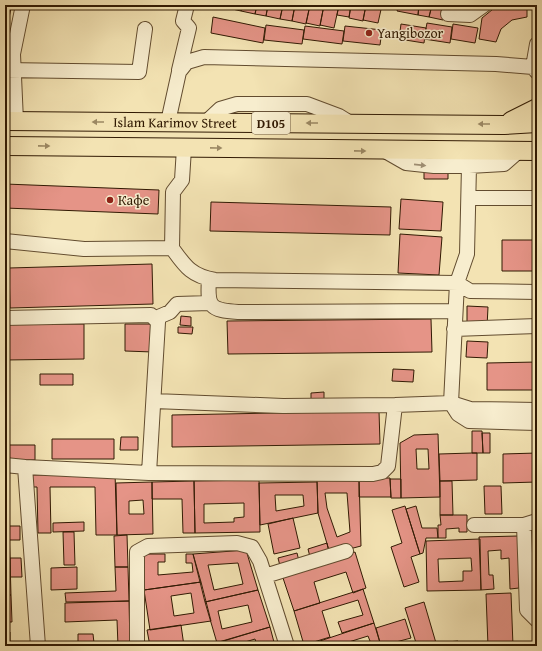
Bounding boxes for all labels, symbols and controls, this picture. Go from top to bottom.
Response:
place label: Yangibozor [377,23,444,43]
marker: Yangibozor [364,28,374,38]
street label: Islam Karimov Street [113,112,237,133]
road number: D105 [252,112,290,134]
one-way arrow [91,119,104,125]
one-way arrow [305,120,318,126]
one-way arrow [478,121,490,128]
one-way arrow [38,143,51,149]
one-way arrow [210,145,223,151]
one-way arrow [354,147,366,154]
one-way arrow [414,162,426,168]
place label: Кафе [118,190,150,210]
marker: Кафе [105,195,115,205]

